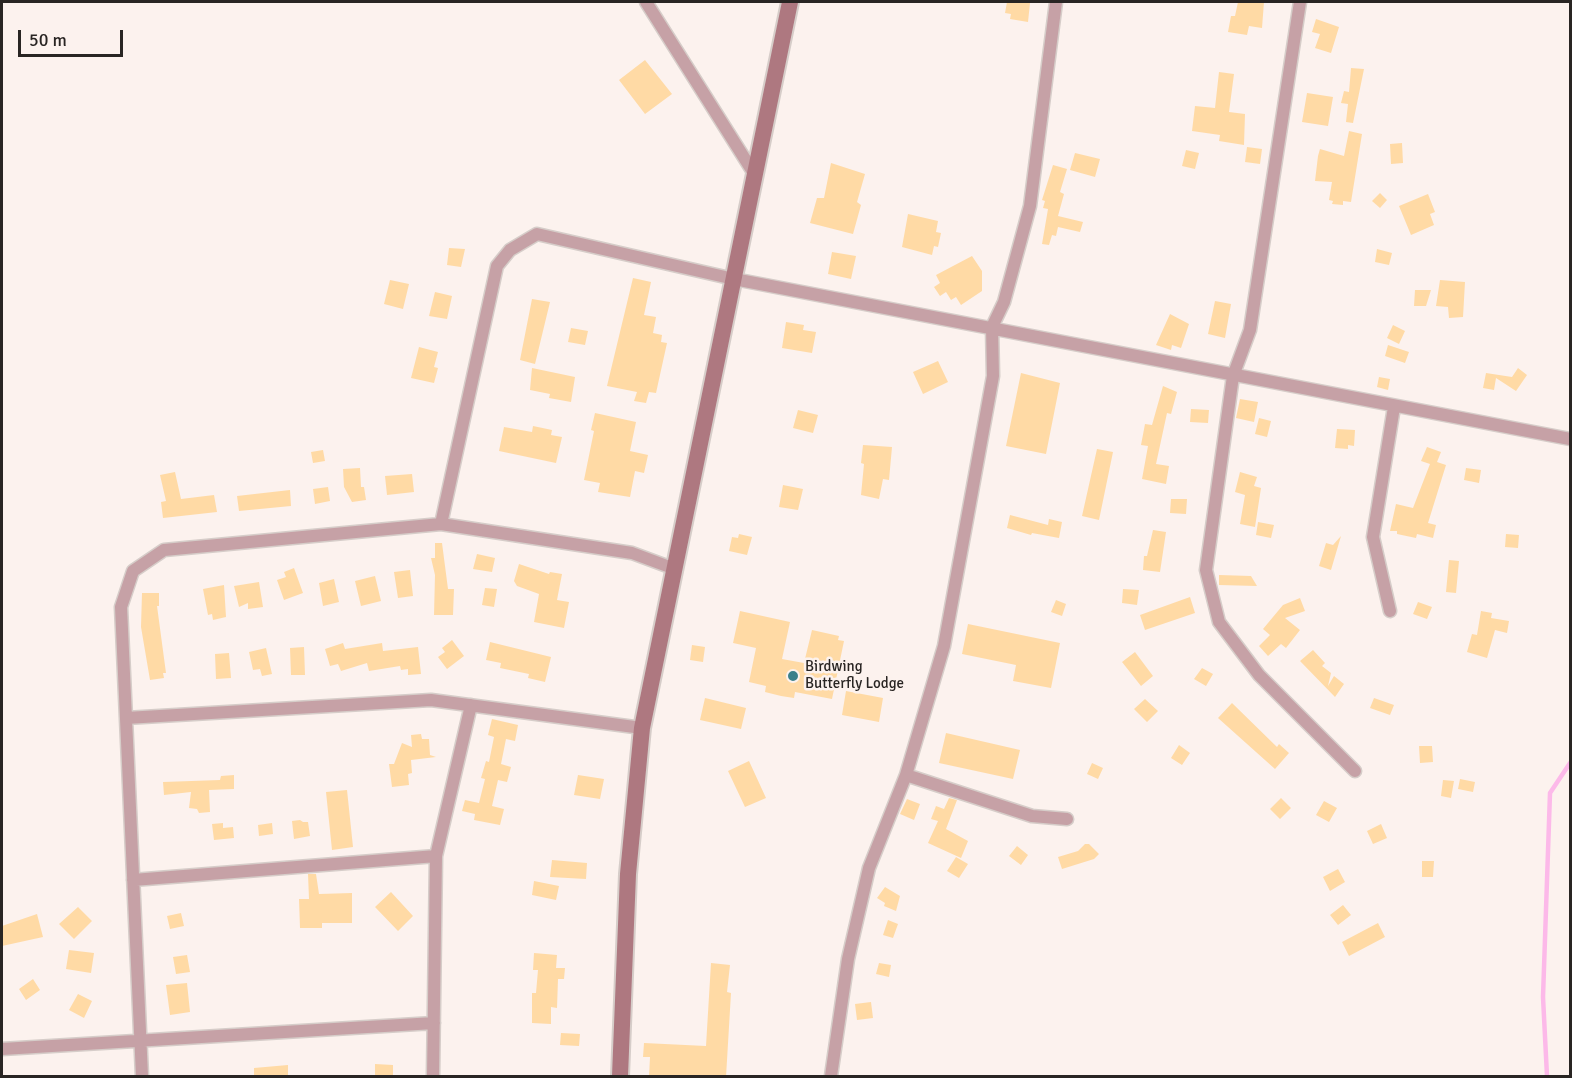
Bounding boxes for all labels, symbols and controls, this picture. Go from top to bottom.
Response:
scale bar [21,18,126,56]
text: 50 m [29,29,67,51]
place label: Birdwing Butterfly Lodge [805,658,904,693]
marker: Birdwing Butterfly Lodge [786,669,800,683]

